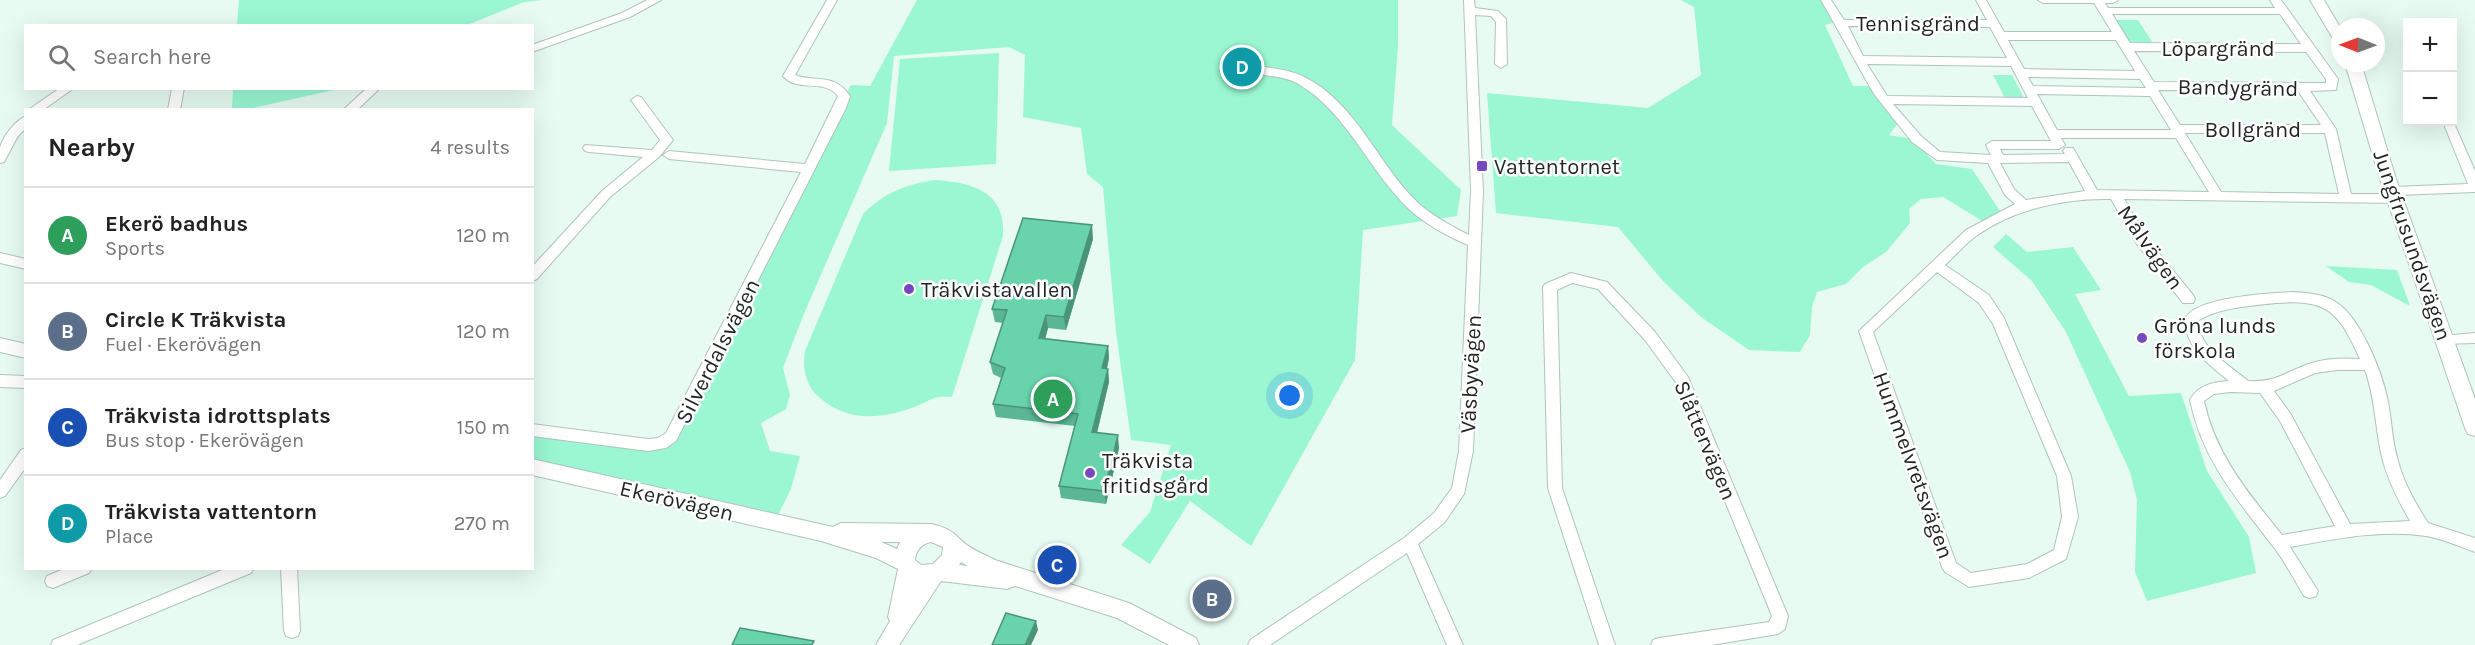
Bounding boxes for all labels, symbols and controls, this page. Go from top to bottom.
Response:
street label: Tennisgränd [1856,11,1980,37]
north arrow [2331,18,2385,72]
map controls [2403,18,2457,126]
button: + [2403,18,2457,72]
search box [24,24,534,90]
street label: Löpargränd [2161,36,2275,62]
icon: search [45,41,78,74]
text: Search here [93,44,211,70]
pin: D [1222,44,1262,90]
button: − [2403,72,2457,126]
street label: Bandygränd [2177,74,2299,102]
street label: Bollgränd [2205,117,2301,143]
text: Nearby [48,132,135,163]
text: 4 results [430,136,510,159]
street label: Jungfrusundsvägen [2367,147,2457,344]
place label: Vattentornet [1494,154,1620,180]
marker: Vattentornet [1475,159,1489,173]
street label: Målvägen [2112,200,2189,295]
text: Ekerö badhus [105,211,248,237]
text: A [61,224,74,247]
text: 120 m [456,224,510,247]
text: Sports [105,237,165,260]
street label: Silverdalsvägen [670,275,766,428]
place label: Träkvistavallen [921,277,1072,303]
marker: Träkvistavallen [902,282,916,296]
text: Circle K Träkvista [105,307,286,333]
place label: Gröna lunds förskola [2154,313,2276,364]
street label: Väsbyvägen [1455,314,1487,434]
text: B [61,320,74,343]
text: 120 m [456,320,510,343]
marker: Gröna lunds förskola [2135,331,2149,345]
text: Fuel · Ekerövägen [105,333,262,356]
street label: Hummelvretsvägen [1867,368,1959,562]
pin: A [1034,376,1072,422]
street label: Slåttervägen [1668,377,1742,504]
your location [1275,381,1304,410]
text: Träkvista idrottsplats [105,403,331,429]
text: C [61,416,74,439]
text: 150 m [457,416,510,439]
text: Bus stop · Ekerövägen [105,429,304,452]
place label: Träkvista fritidsgård [1102,448,1209,499]
marker: Träkvista fritidsgård [1083,466,1097,480]
street label: Ekerövägen [617,475,736,527]
text: Träkvista vattentorn [105,499,317,525]
text: D [61,512,74,535]
text: 270 m [454,512,510,535]
text: Place [105,525,153,548]
pin: C [1038,542,1076,588]
pin: B [1192,576,1232,622]

